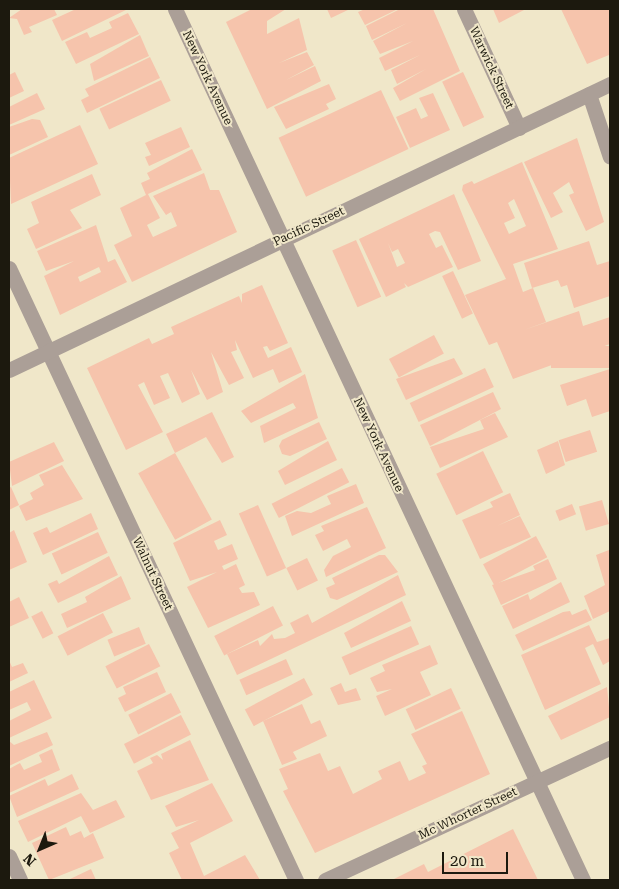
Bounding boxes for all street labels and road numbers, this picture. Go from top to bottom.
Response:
street label: Warwick Street [466,25,516,111]
street label: New York Avenue [179,29,235,127]
street label: Pacific Street [271,204,347,250]
street label: New York Avenue [350,396,406,494]
street label: Walnut Street [129,535,175,613]
street label: Mc Whorter Street [416,785,520,843]

